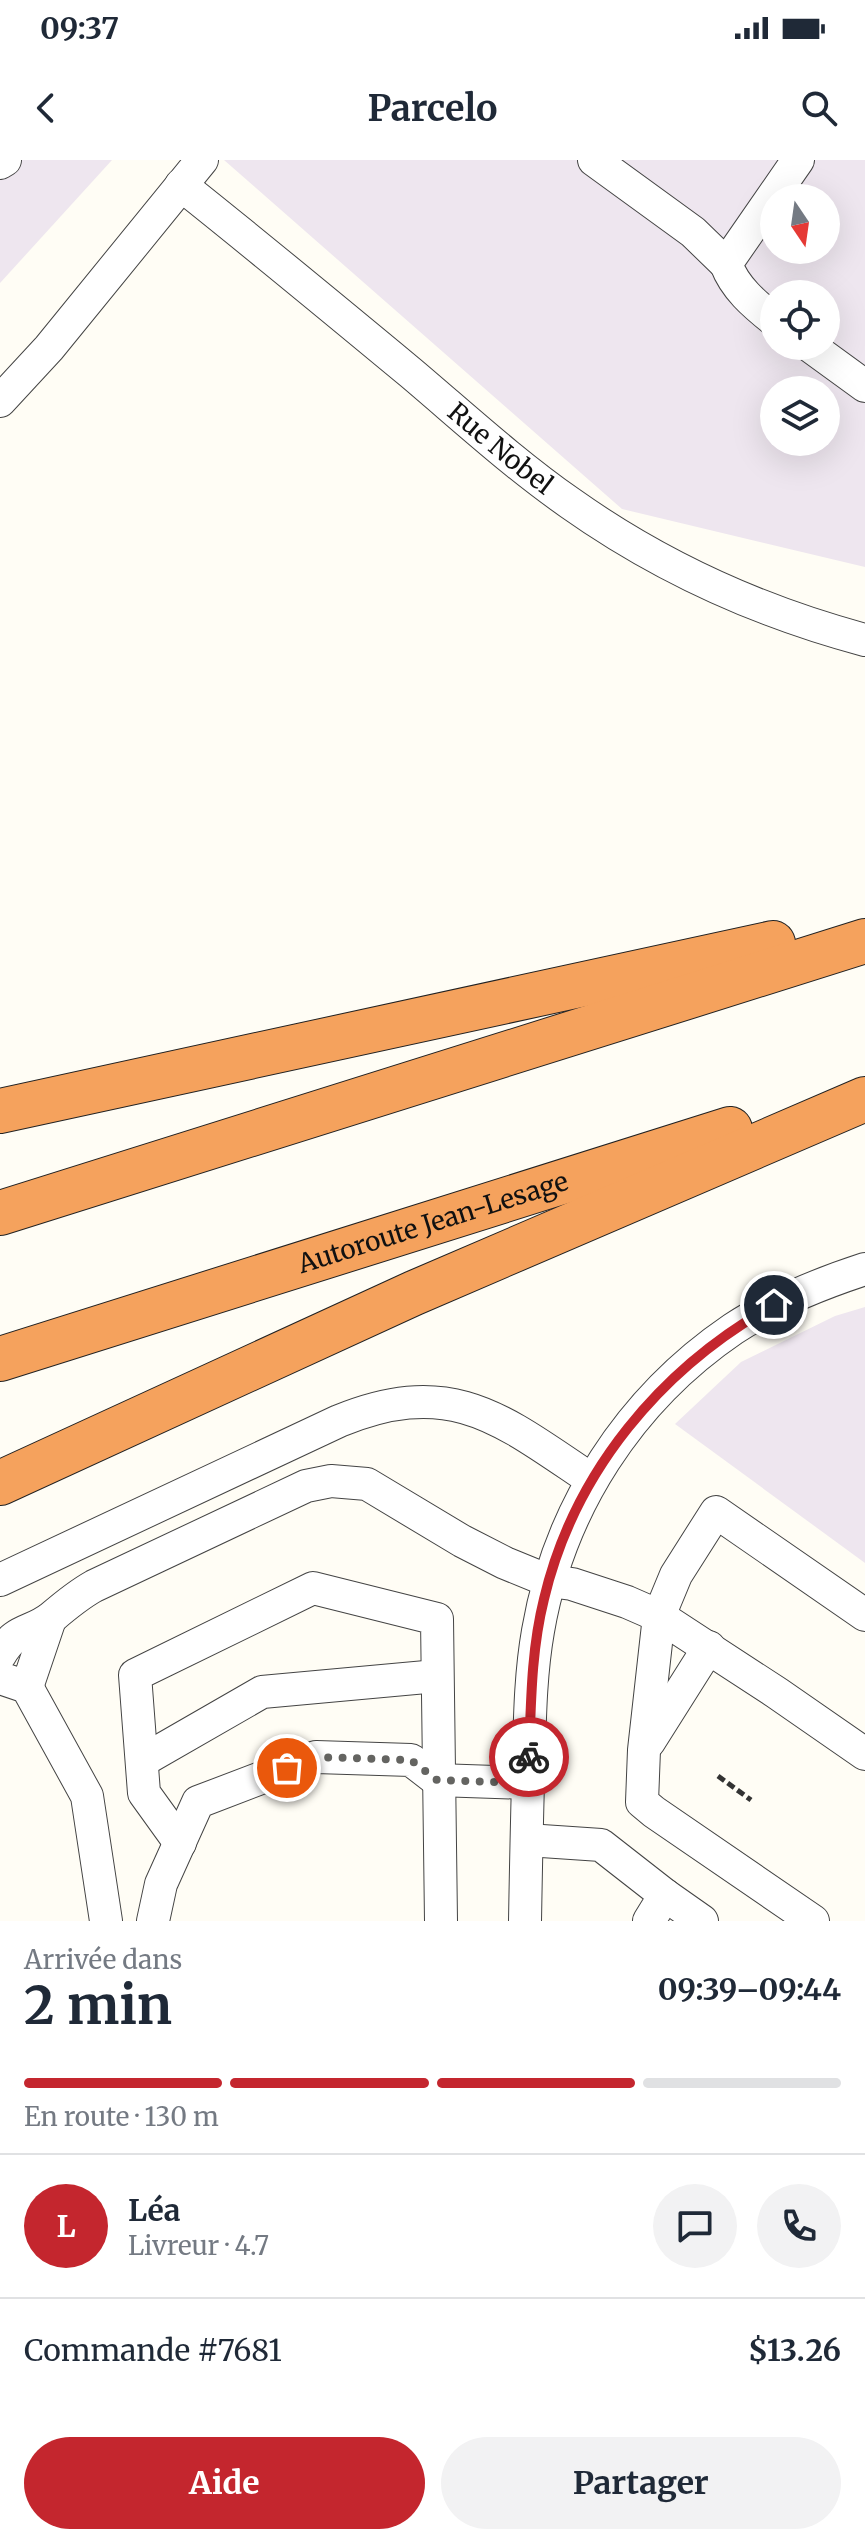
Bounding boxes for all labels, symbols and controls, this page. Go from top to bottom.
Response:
text: 09:37 [40,9,119,47]
icon: back [24,86,68,130]
text: Parcelo [367,86,498,131]
icon: search [797,86,841,130]
north arrow [760,184,840,264]
map controls [760,184,840,456]
button: locate [760,280,840,360]
button: layers [760,376,840,456]
street label: Rue Nobel [441,395,560,501]
street label: Autoroute Jean-Lesage [293,1164,572,1280]
pin [740,1271,808,1339]
icon: home [752,1283,796,1327]
courier [489,1717,569,1797]
pin [253,1734,321,1802]
icon: bike [507,1735,551,1779]
icon: bag [265,1746,309,1790]
text: Arrivée dans [24,1943,182,1976]
text: 09:39–09:44 [658,1970,841,2008]
text: 2 min [24,1973,172,2038]
text: En route · 130 m [24,2100,219,2133]
button: chat [653,2184,737,2268]
button: phone [757,2184,841,2268]
text: Léa [128,2191,180,2229]
text: L [56,2207,76,2245]
text: Livreur · 4.7 [128,2229,269,2262]
text: Commande #7681 [24,2331,282,2369]
text: $13.26 [748,2331,841,2369]
button: Aide [24,2437,425,2529]
button: Partager [441,2437,841,2529]

